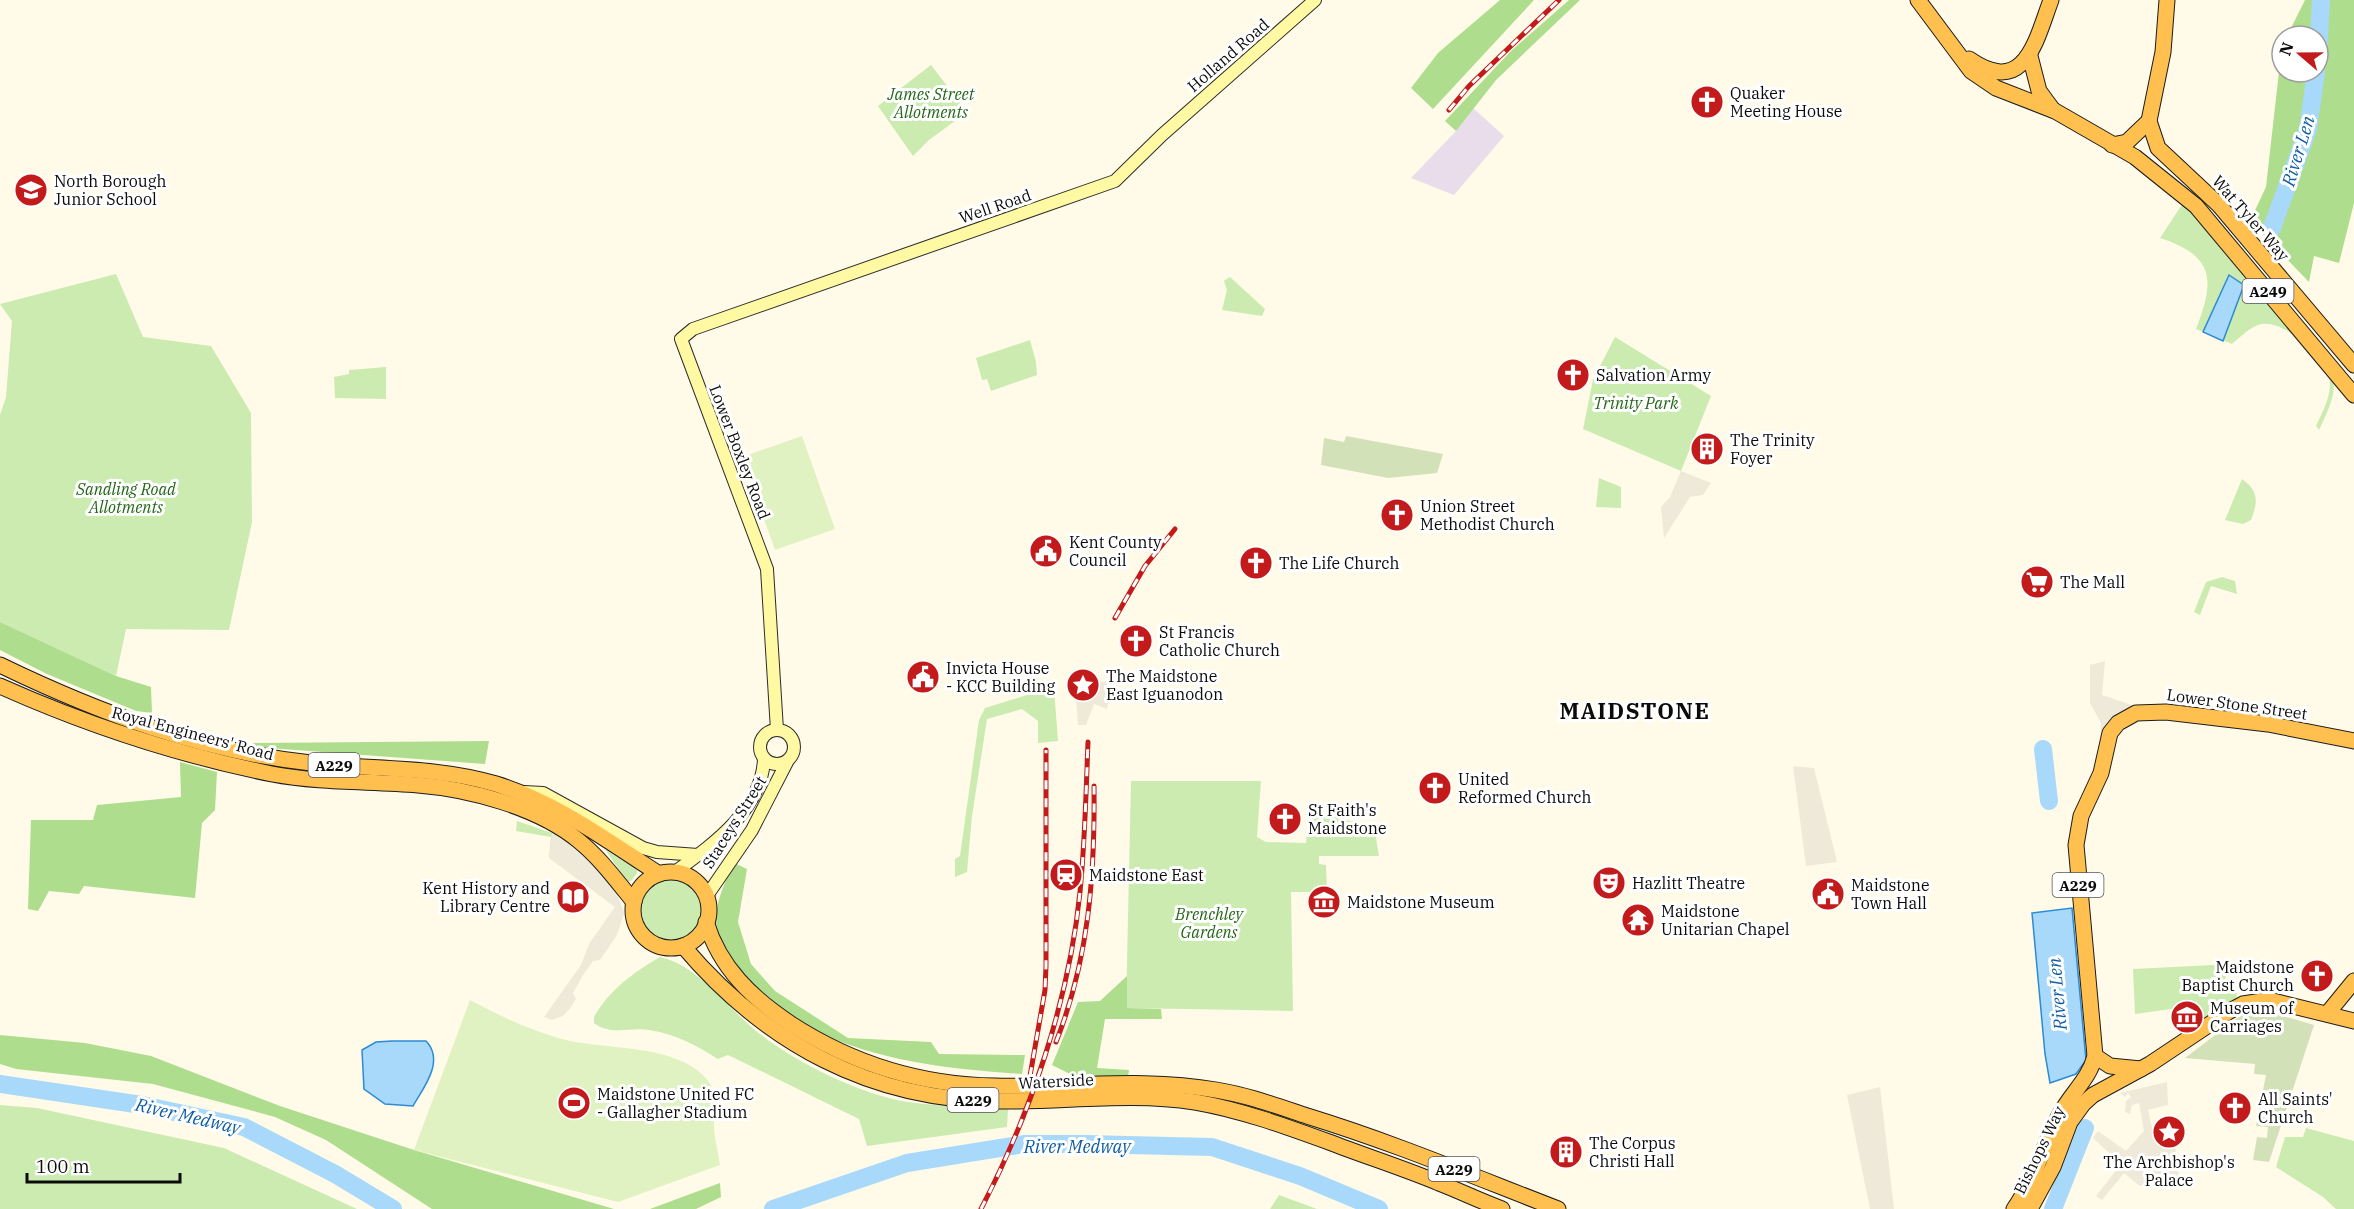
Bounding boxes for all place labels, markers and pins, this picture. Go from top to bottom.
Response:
place label: Quaker Meeting House [1730,83,1842,121]
church icon: Quaker Meeting House [1689,84,1725,120]
place label: North Borough Junior School [54,171,166,209]
school or university icon: North Borough Junior School [13,172,49,208]
church icon: Salvation Army [1555,357,1591,393]
place label: Salvation Army [1596,365,1712,385]
place label: The Trinity Foyer [1730,430,1815,468]
building icon: The Trinity Foyer [1689,431,1725,467]
place label: Union Street Methodist Church [1420,496,1555,534]
church icon: Union Street Methodist Church [1379,497,1415,533]
place label: Kent County Council [1069,532,1162,570]
public building icon: Kent County Council [1028,533,1064,569]
church icon: The Life Church [1238,545,1274,581]
place label: The Life Church [1279,553,1400,573]
supermarket icon: The Mall [2019,564,2055,600]
place label: The Mall [2060,572,2125,592]
place label: St Francis Catholic Church [1159,622,1280,660]
church icon: St Francis Catholic Church [1118,623,1154,659]
place label: Invicta House - KCC Building [946,658,1055,696]
public building icon: Invicta House - KCC Building [905,659,941,695]
place label: The Maidstone East Iguanodon [1106,666,1223,704]
place icon: The Maidstone East Iguanodon [1065,667,1101,703]
place label: United Reformed Church [1458,769,1592,807]
church icon: United Reformed Church [1417,770,1453,806]
place label: St Faith's Maidstone [1308,800,1387,838]
church icon: St Faith's Maidstone [1267,801,1303,837]
station icon: Maidstone East [1048,857,1084,893]
place label: Maidstone East [1089,865,1204,885]
theatre icon: Hazlitt Theatre [1591,865,1627,901]
place label: Hazlitt Theatre [1632,873,1745,893]
place label: Maidstone Town Hall [1851,875,1930,913]
public building icon: Maidstone Town Hall [1810,876,1846,912]
place label: Kent History and Library Centre [422,878,550,916]
library icon: Kent History and Library Centre [555,879,591,915]
museum icon: Maidstone Museum [1306,884,1342,920]
place label: Maidstone Museum [1347,892,1495,912]
place label: Maidstone Unitarian Chapel [1661,901,1790,939]
temple icon: Maidstone Unitarian Chapel [1620,902,1656,938]
place label: Maidstone Baptist Church [2181,957,2294,995]
church icon: Maidstone Baptist Church [2299,958,2335,994]
place label: Museum of Carriages [2210,998,2295,1036]
museum icon: Museum of Carriages [2169,999,2205,1035]
place label: Maidstone United FC - Gallagher Stadium [597,1084,754,1122]
sports icon: Maidstone United FC - Gallagher Stadium [556,1085,592,1121]
place label: All Saints' Church [2258,1089,2333,1127]
church icon: All Saints' Church [2217,1090,2253,1126]
place icon: The Archbishop's Palace [2151,1114,2187,1150]
place label: The Corpus Christi Hall [1589,1133,1676,1171]
building icon: The Corpus Christi Hall [1548,1134,1584,1170]
place label: The Archbishop's Palace [2103,1152,2235,1190]

